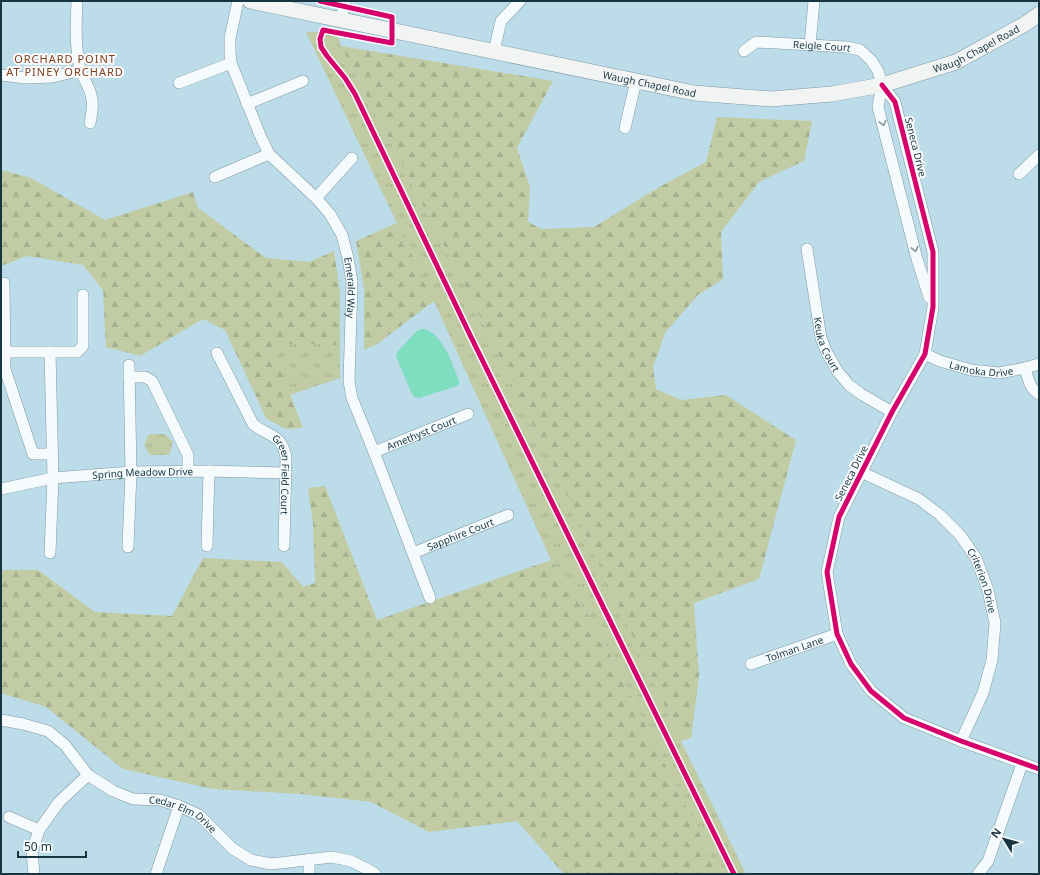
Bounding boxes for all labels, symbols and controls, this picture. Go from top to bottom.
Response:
street label: Waugh Chapel Road [931,21,1022,76]
street label: Reigle Court [793,37,852,55]
district label: ORCHARD POINT AT PINEY ORCHARD [6,51,124,79]
street label: Waugh Chapel Road [602,67,697,100]
street label: Seneca Drive [902,116,930,178]
one-way arrow [878,120,886,127]
one-way arrow [910,246,918,253]
street label: Emerald Way [341,256,359,319]
street label: Keuka Court [811,316,844,375]
street label: Lamoka Drive [948,357,1015,380]
street label: Amethyst Court [385,412,458,453]
street label: Green Field Court [269,431,293,515]
street label: Seneca Drive [831,442,871,503]
street label: Spring Meadow Drive [92,464,194,482]
street label: Sapphire Court [425,514,496,554]
street label: Criterion Drive [964,545,1000,615]
street label: Tolman Lane [764,632,825,665]
street label: Cedar Elm Drive [149,793,220,836]
north arrow [984,819,1024,859]
text: N [987,825,1004,841]
scale bar [18,833,86,859]
text: 50 m [24,838,52,855]

